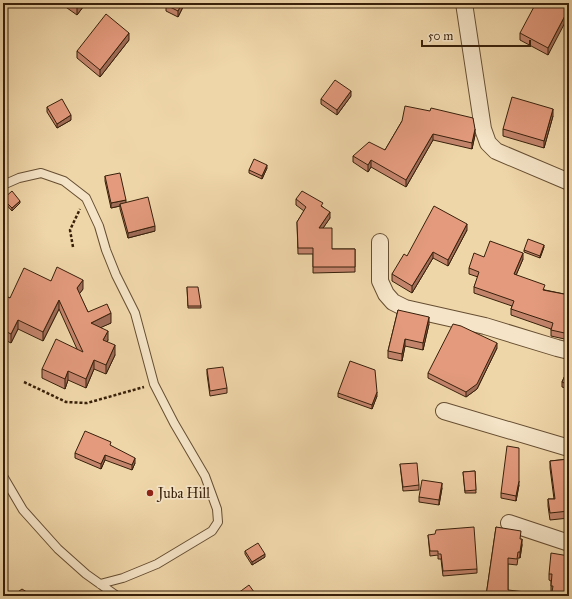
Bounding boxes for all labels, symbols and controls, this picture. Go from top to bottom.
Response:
scale bar [422,22,530,48]
text: 50 m [428,29,453,43]
place label: Juba Hill [156,485,210,503]
marker: Juba Hill [145,488,155,498]

